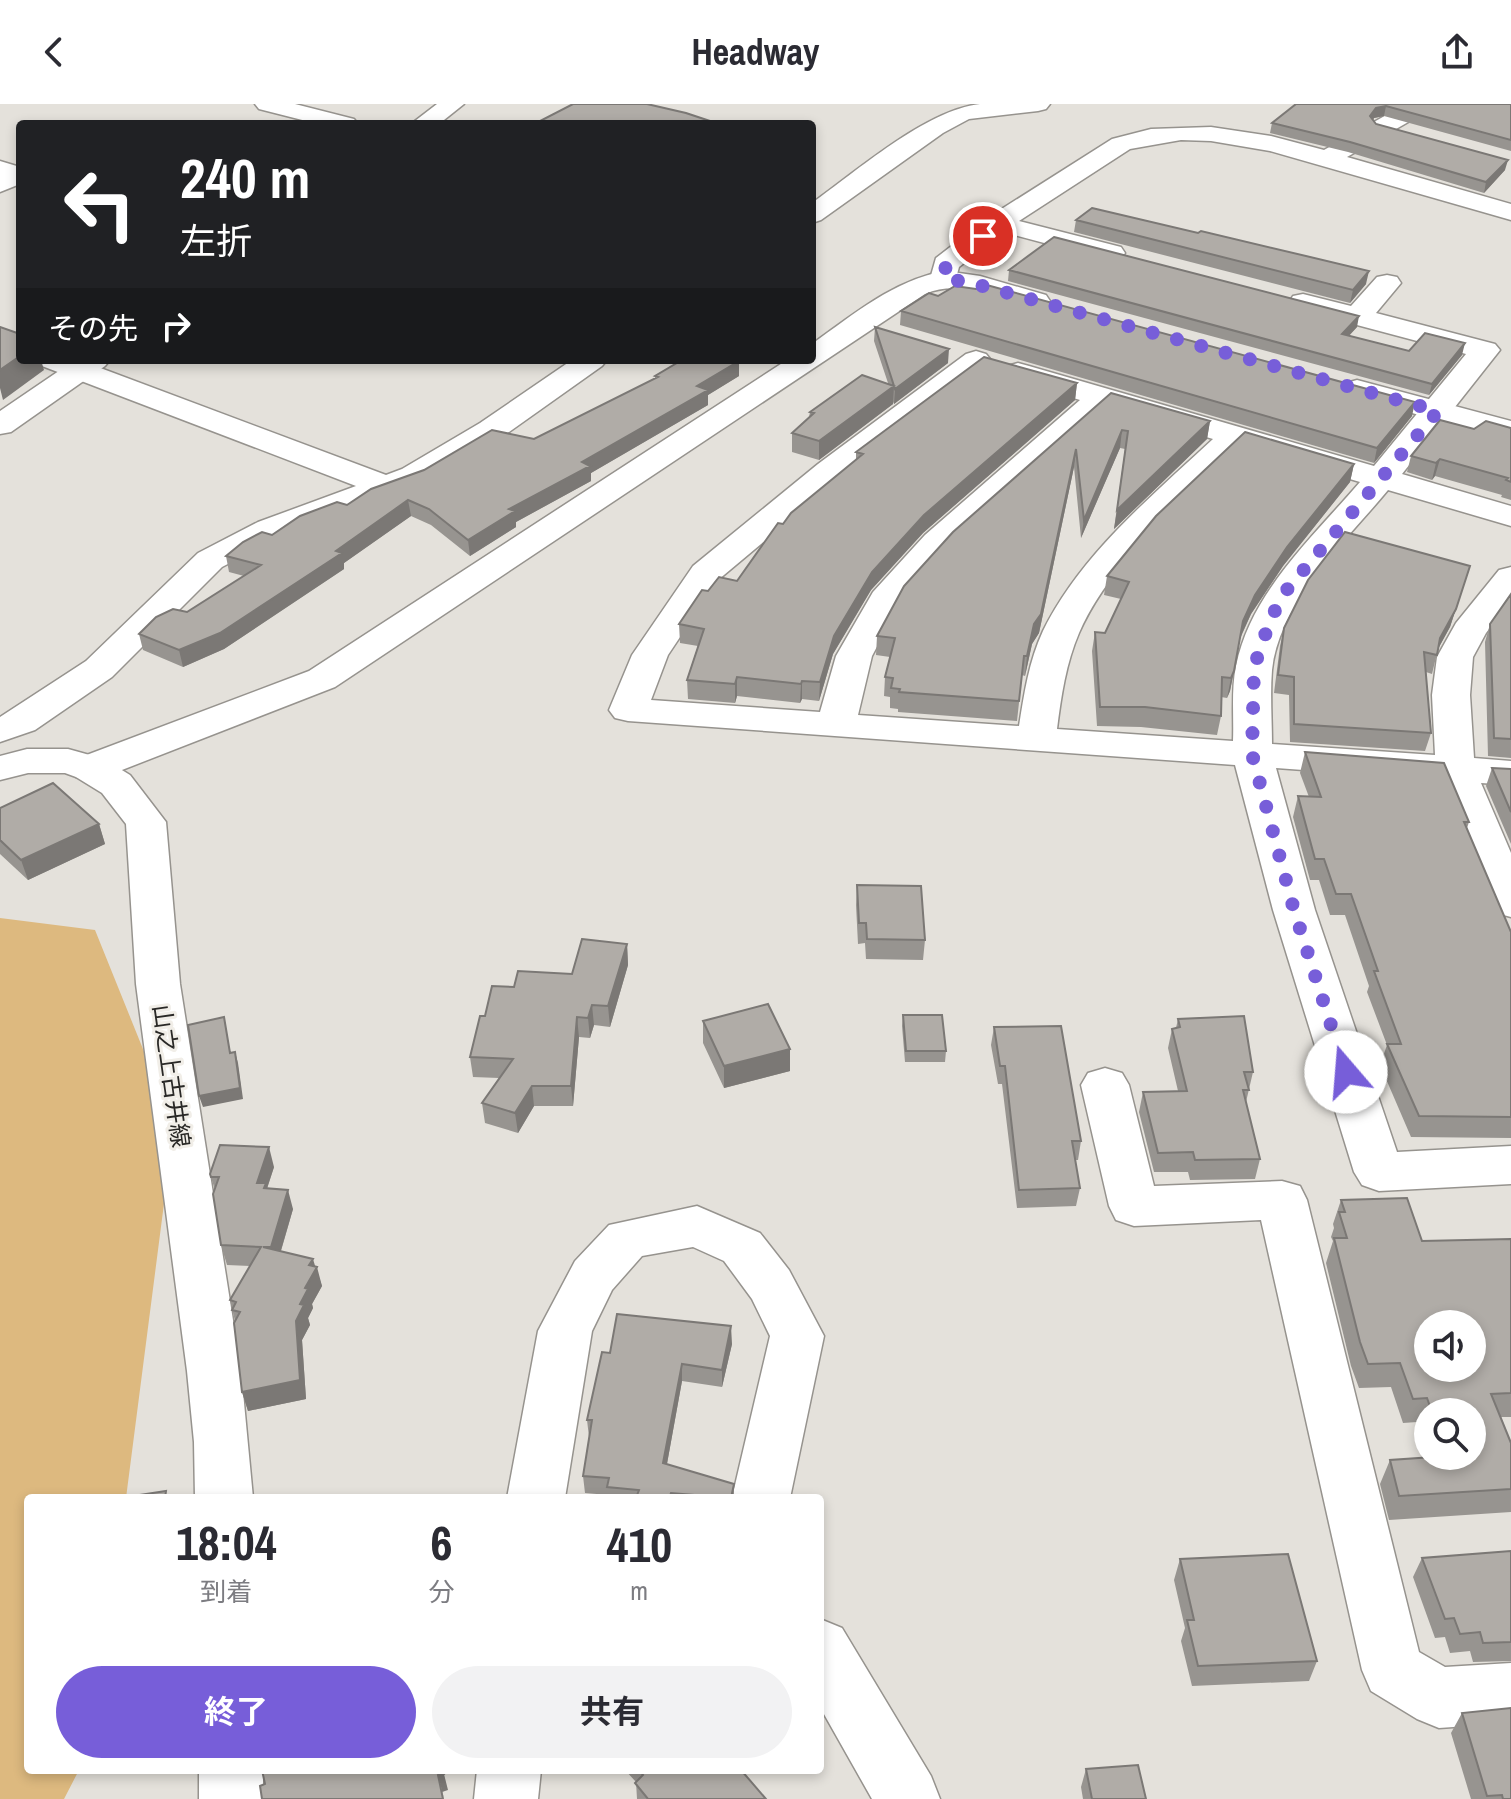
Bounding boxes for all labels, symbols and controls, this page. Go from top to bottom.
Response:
text: Headway [692,28,819,76]
icon: back [32,30,76,74]
icon: share [1435,30,1479,74]
text: 240 m [180,140,310,215]
icon: left [48,152,152,256]
pin [949,202,1017,270]
icon: arrive [961,214,1005,258]
text: 左折 [180,217,252,265]
icon: right [154,304,198,348]
text: その先 [48,308,138,348]
street label: 山之上古井線 [146,1002,198,1149]
position arrow [1304,1030,1388,1114]
map controls [1414,1310,1486,1470]
button: sound [1414,1310,1486,1382]
button: search [1414,1398,1486,1470]
text: 18:04 [176,1510,277,1575]
text: 6 [431,1510,452,1575]
text: 410 [606,1512,672,1577]
text: m [630,1573,648,1608]
text: 到着 [200,1574,252,1609]
text: 分 [428,1574,454,1609]
button: 終了 [56,1666,416,1758]
button: 共有 [432,1666,792,1758]

